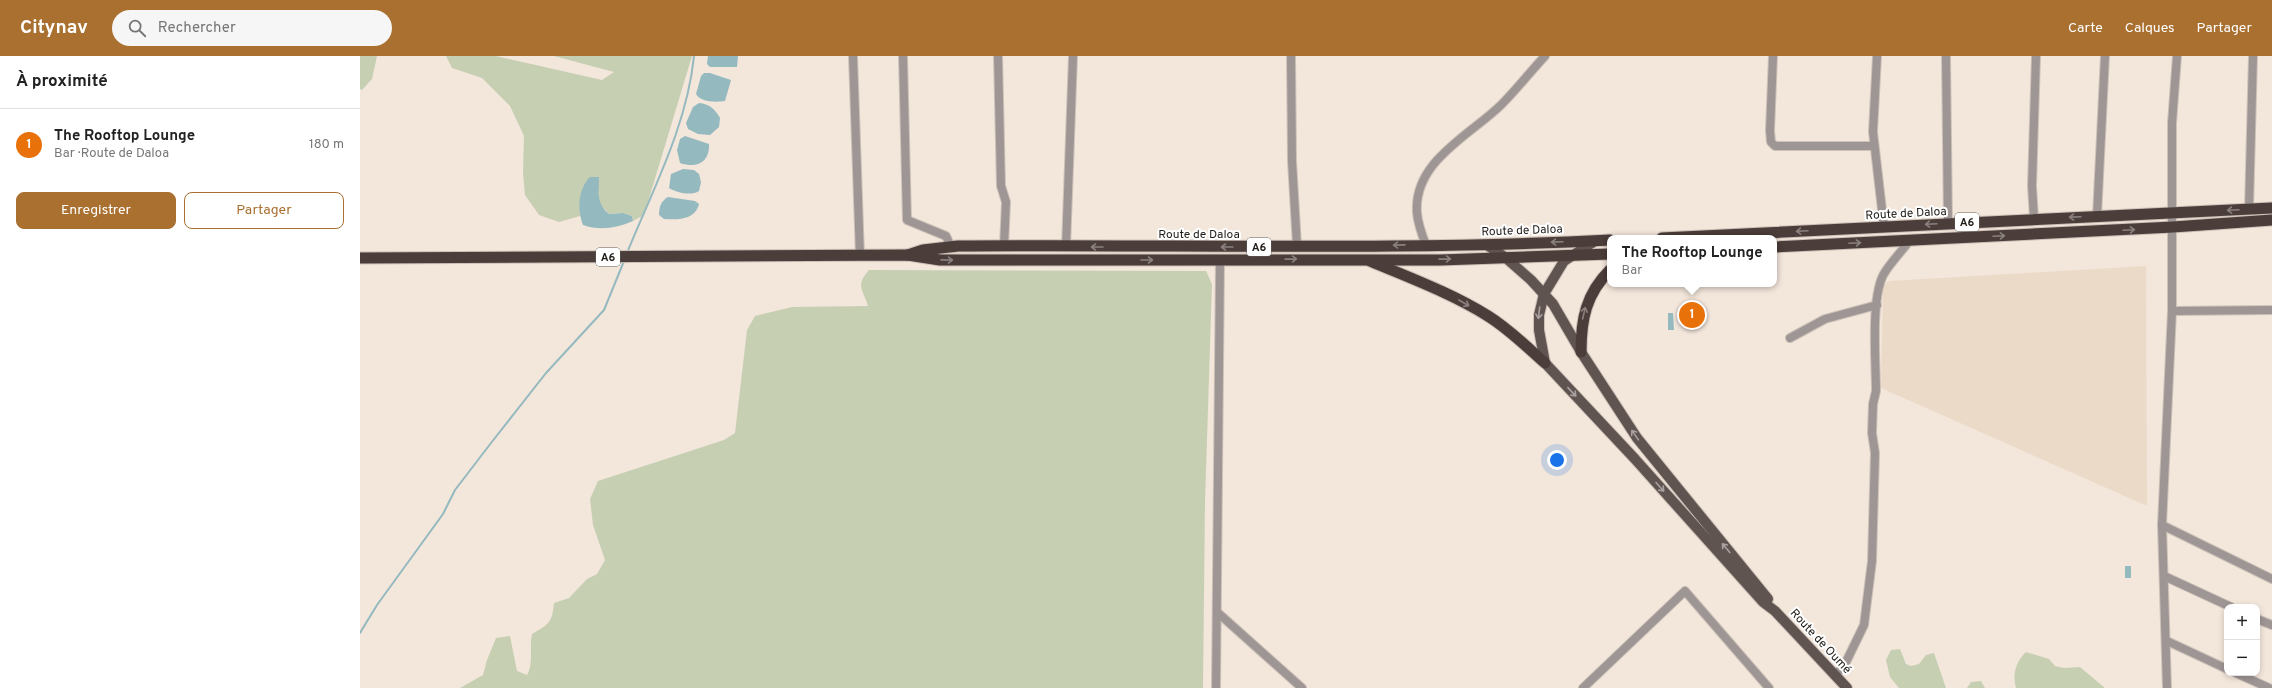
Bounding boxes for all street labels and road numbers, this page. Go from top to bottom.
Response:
street label: Route de Daloa [1865,204,1947,224]
road number: A6 [1955,213,1979,231]
street label: Route de Daloa [1481,222,1563,240]
street label: Route de Daloa [1158,227,1240,243]
road number: A6 [1247,238,1271,256]
road number: A6 [596,248,620,266]
street label: Route de Oumé [1786,606,1855,678]

